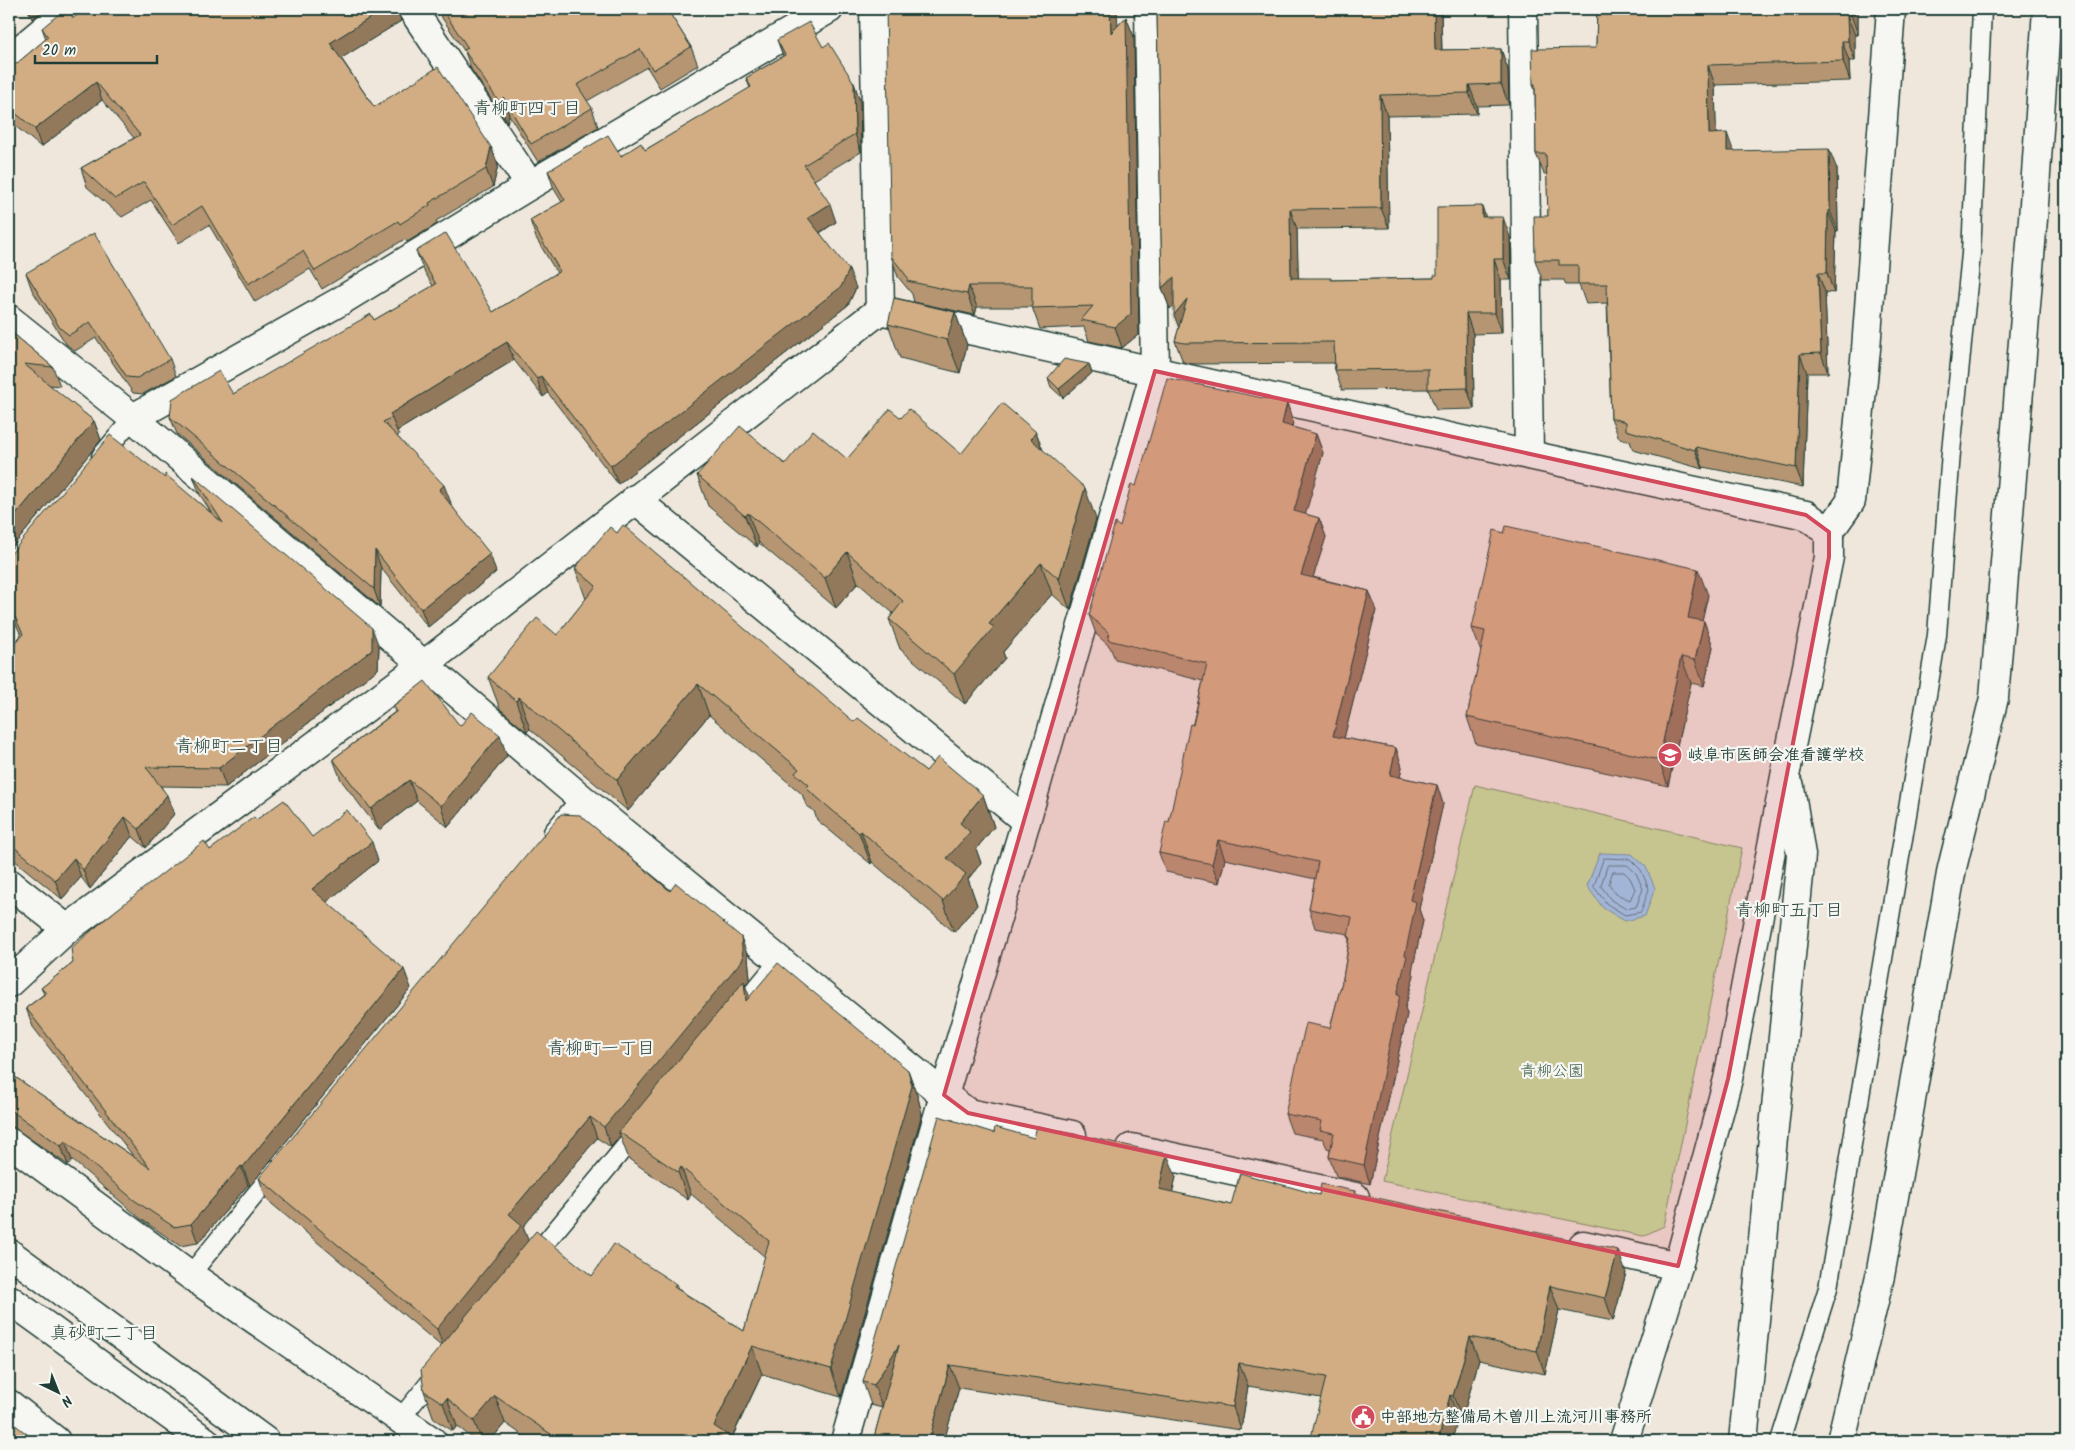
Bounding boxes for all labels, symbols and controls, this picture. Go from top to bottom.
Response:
scale bar [35,32,158,64]
text: 20 m [42,39,76,63]
district label: 青柳町四丁目 [473,95,581,124]
district label: 青柳町二丁目 [175,733,283,762]
school or university icon: 岐阜市医師会准看護学校 [1657,742,1683,768]
place label: 岐阜市医師会准看護学校 [1688,743,1864,768]
district label: 青柳町五丁目 [1735,897,1843,926]
district label: 青柳町一丁目 [547,1035,655,1064]
park label: 青柳公園 [1520,1059,1584,1084]
district label: 真砂町二丁目 [50,1320,158,1349]
north arrow [32,1368,82,1418]
text: N [55,1390,77,1412]
public building icon: 中部地方整備局木曽川上流河川事務所 [1350,1404,1376,1430]
place label: 中部地方整備局木曽川上流河川事務所 [1380,1405,1652,1430]

